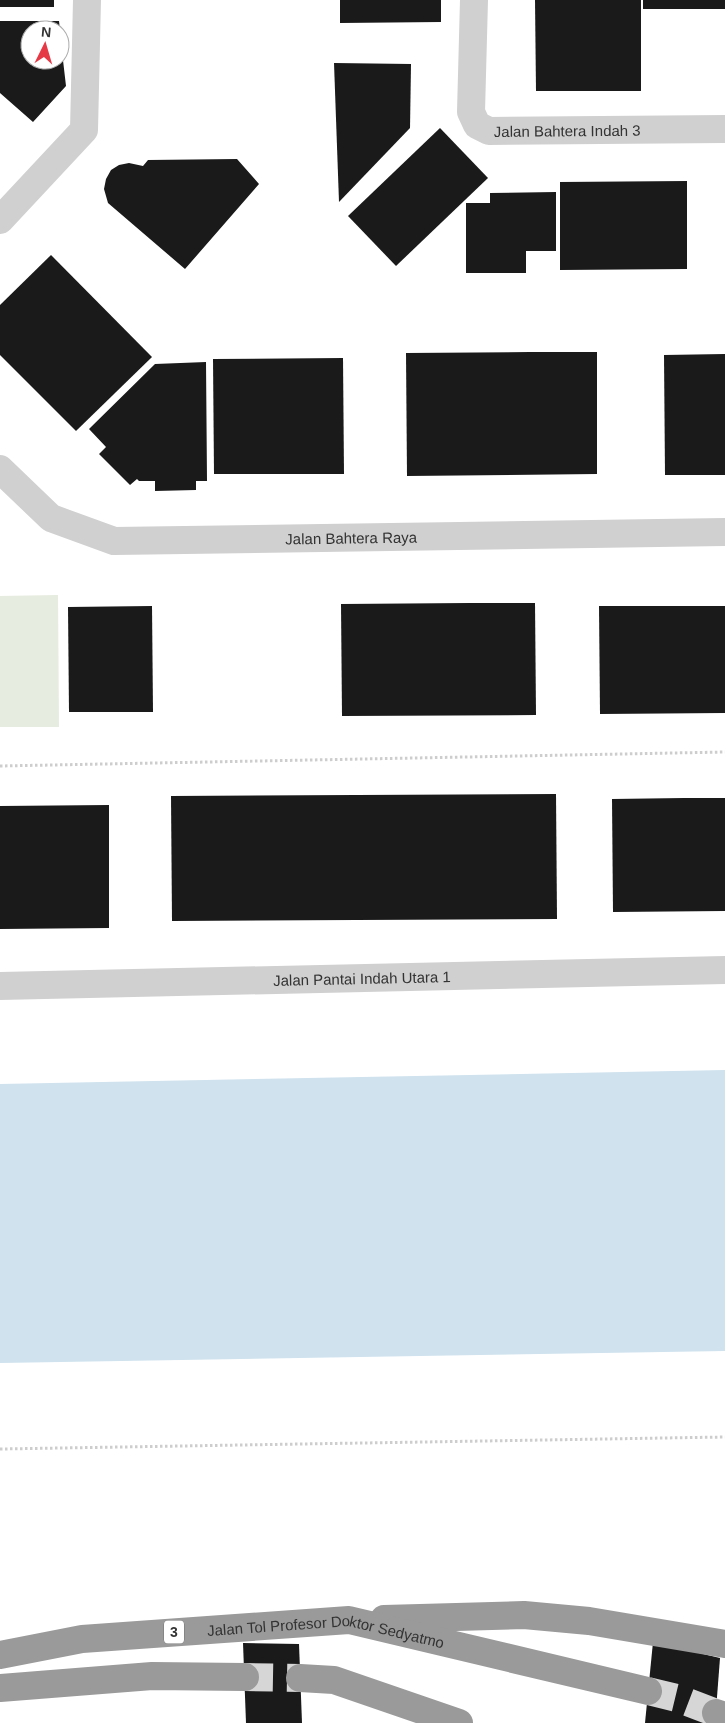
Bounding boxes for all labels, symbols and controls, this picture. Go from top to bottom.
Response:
north arrow [20,20,70,70]
text: N [40,24,52,40]
street label: Jalan Bahtera Indah 3 [494,121,641,139]
street label: Jalan Bahtera Raya [285,528,418,547]
street label: Jalan Pantai Indah Utara 1 [273,968,451,988]
street label: Jalan Tol Profesor Doktor Sedyatmo [207,1611,446,1651]
road number: 3 [164,1620,184,1644]

